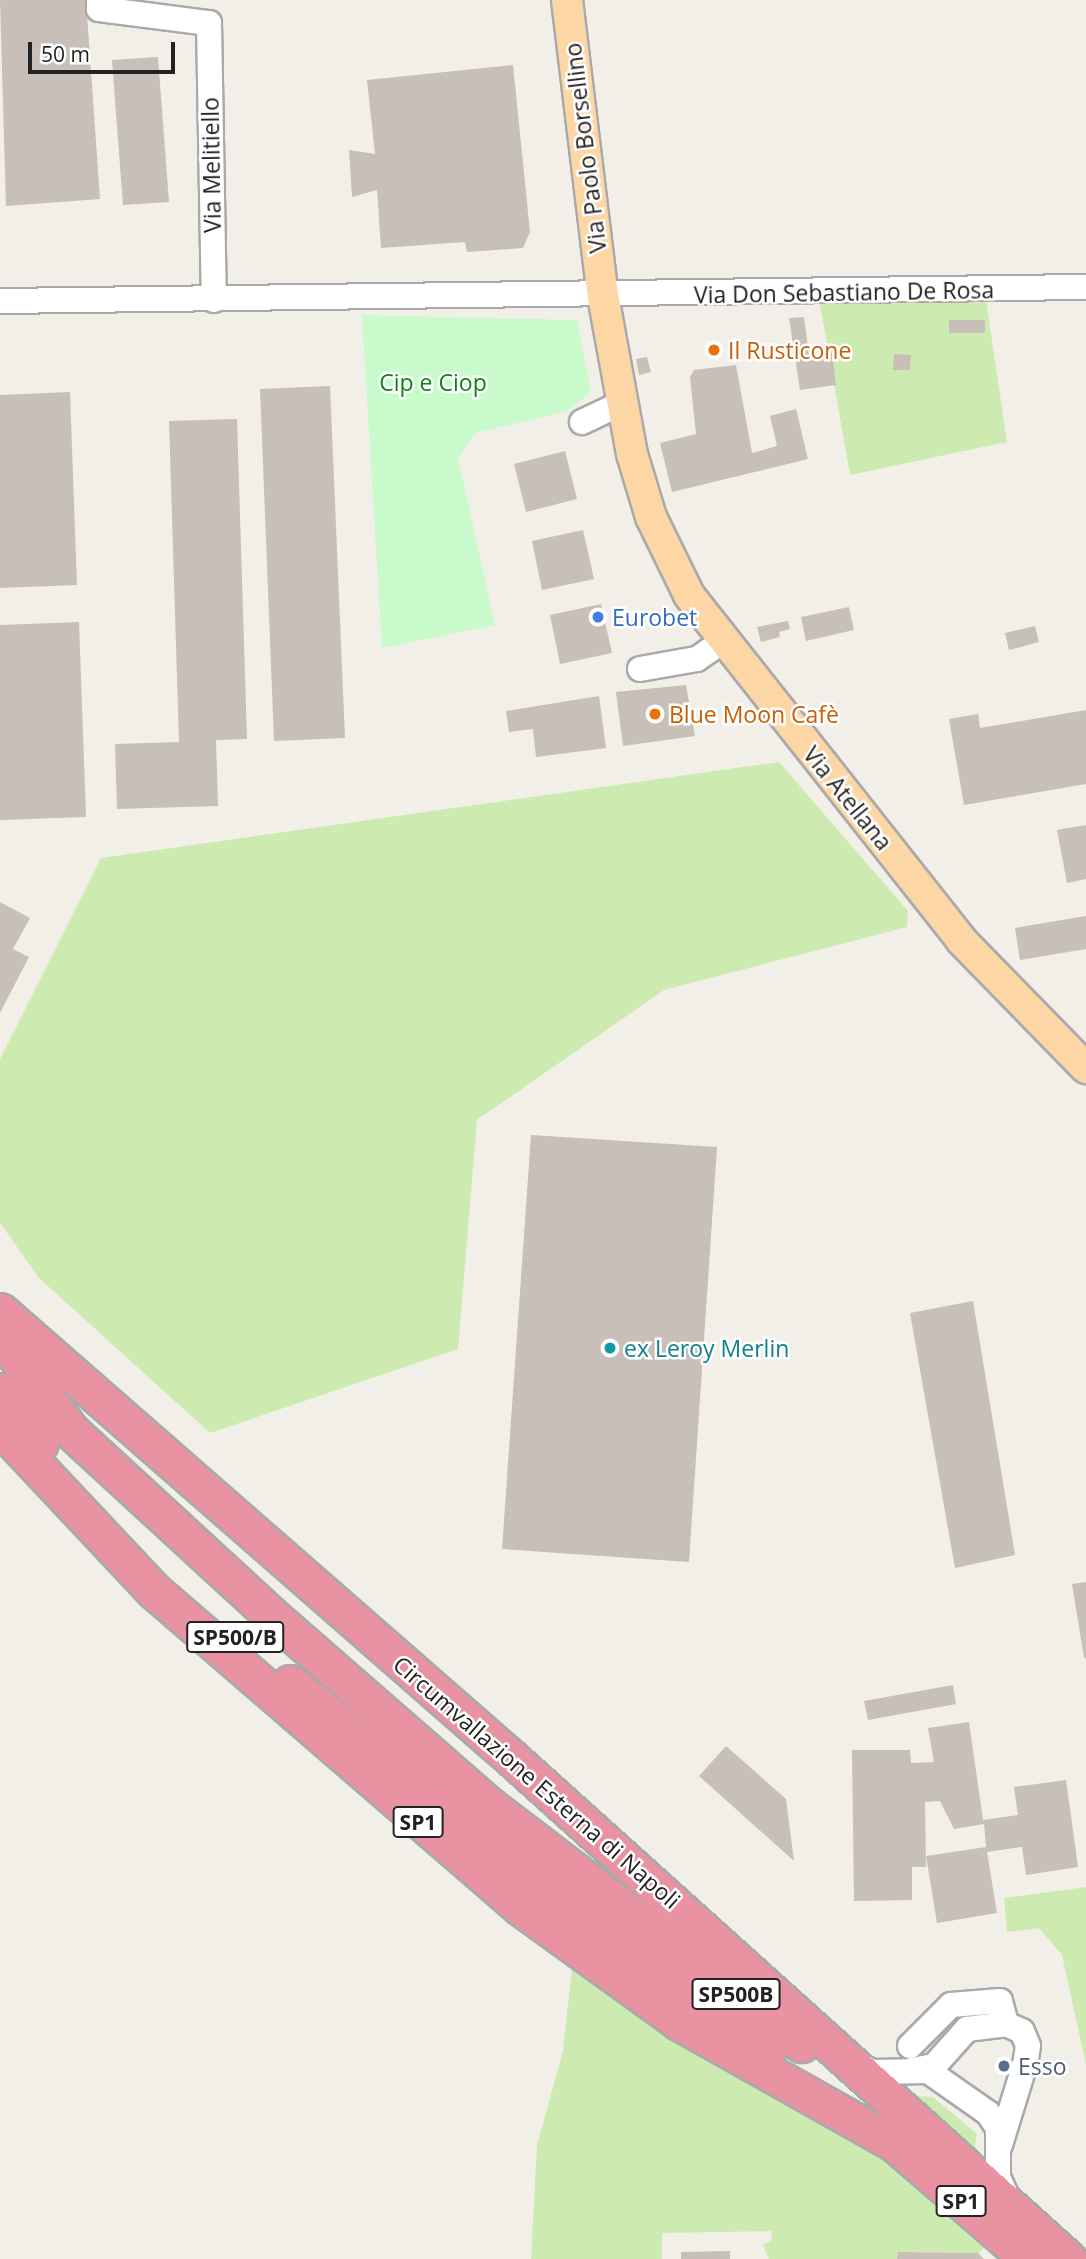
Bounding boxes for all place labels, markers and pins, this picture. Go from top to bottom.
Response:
place label: Il Rusticone [728,336,851,364]
marker: Il Rusticone [706,342,722,358]
place label: Eurobet [612,603,697,631]
marker: Eurobet [590,609,606,625]
place label: Blue Moon Cafè [669,700,839,728]
marker: Blue Moon Cafè [647,706,663,722]
place label: ex Leroy Merlin [624,1334,789,1362]
marker: ex Leroy Merlin [602,1340,618,1356]
place label: Esso [1018,2052,1067,2080]
marker: Esso [996,2058,1012,2074]

